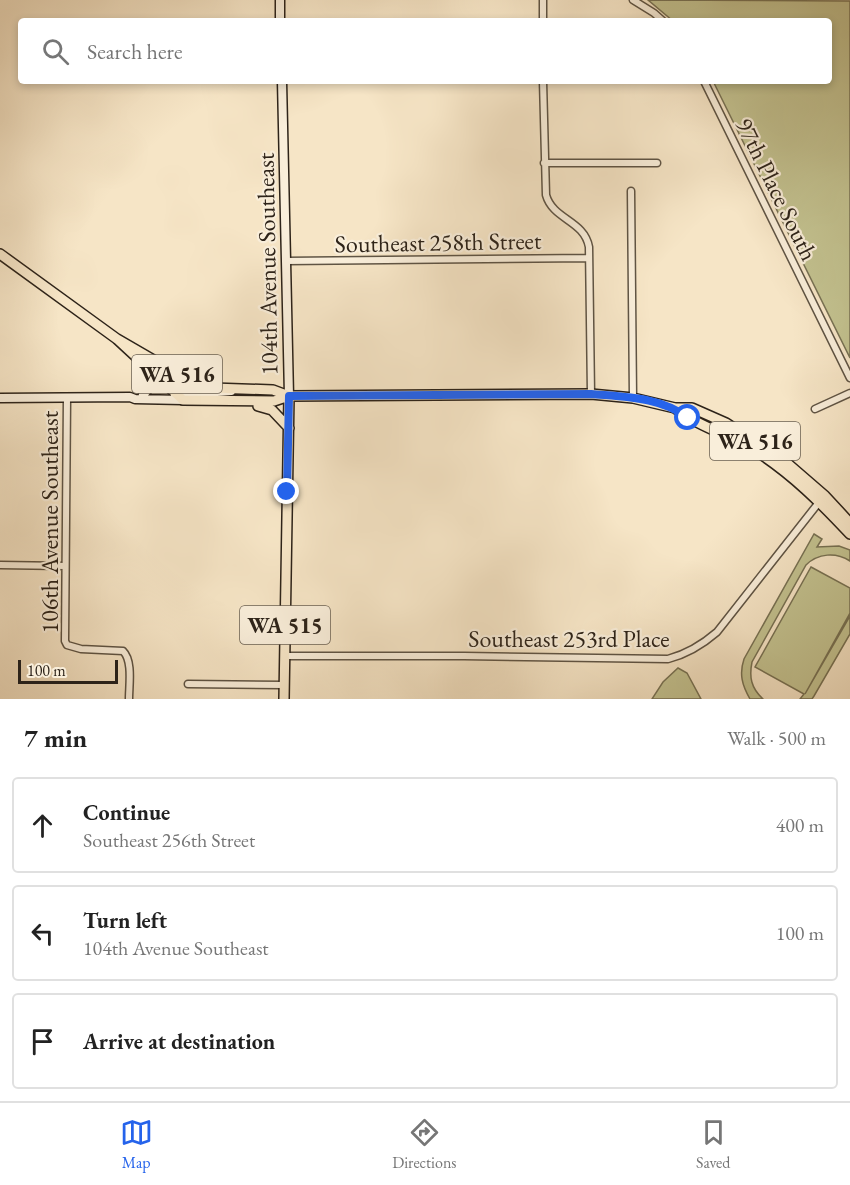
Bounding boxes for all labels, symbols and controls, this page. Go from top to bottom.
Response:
search box [18,18,832,84]
icon: search [39,35,72,68]
text: Search here [87,37,182,66]
street label: 97th Place South [729,112,825,266]
street label: 104th Avenue Southeast [250,152,284,376]
street label: Southeast 258th Street [334,225,542,259]
road number: WA 516 [132,355,222,393]
route start [674,404,700,430]
street label: 106th Avenue Southeast [34,410,65,633]
road number: WA 516 [710,422,800,460]
route end [273,478,299,504]
road number: WA 515 [240,606,330,644]
street label: Southeast 253rd Place [468,623,670,654]
scale bar [18,657,118,684]
text: 100 m [27,660,66,681]
text: 7 min [24,721,87,755]
text: Walk · 500 m [727,725,826,751]
text: Continue [83,798,170,827]
icon: ahead [26,809,59,842]
text: 400 m [776,812,824,838]
text: Southeast 256th Street [83,827,255,853]
text: Turn left [83,906,167,935]
icon: left [26,917,59,950]
text: 100 m [776,920,824,946]
text: 104th Avenue Southeast [83,935,269,961]
icon: arrive [26,1025,59,1058]
text: Arrive at destination [83,1027,275,1056]
tab: Map [120,1116,153,1173]
tab: Directions [392,1116,457,1173]
tab: Saved [696,1116,730,1173]

